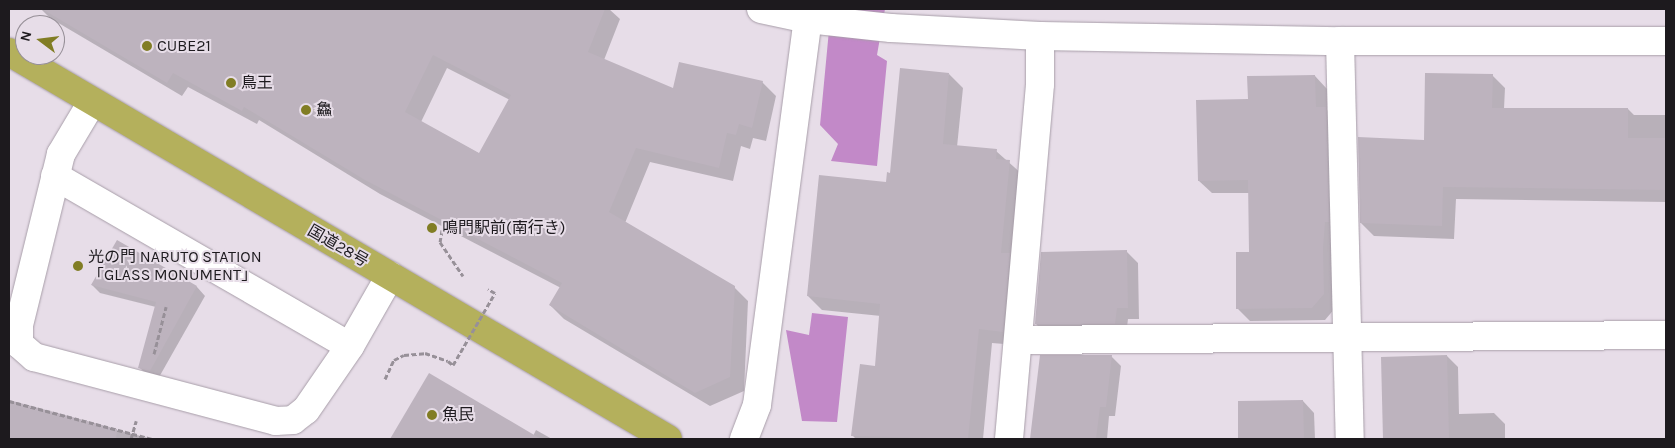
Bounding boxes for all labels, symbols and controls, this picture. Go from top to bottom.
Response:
north arrow [15,15,65,65]
text: N [16,29,36,43]
place label: CUBE21 [157,36,211,56]
marker: CUBE21 [141,40,153,52]
place label: 鳥王 [241,73,273,93]
marker: 鳥王 [225,77,237,89]
place label: 鱻 [316,100,332,120]
marker: 鱻 [300,104,312,116]
place label: 鳴門駅前(南行き) [442,218,565,238]
street label: 国道28号 [304,221,372,271]
marker: 鳴門駅前(南行き) [426,222,438,234]
place label: 光の門 NARUTO STATION 「GLASS MONUMENT」 [88,247,262,285]
marker: 光の門 NARUTO STATION 「GLASS MONUMENT」 [72,260,84,272]
place label: 魚民 [442,405,474,425]
marker: 魚民 [426,409,438,421]

